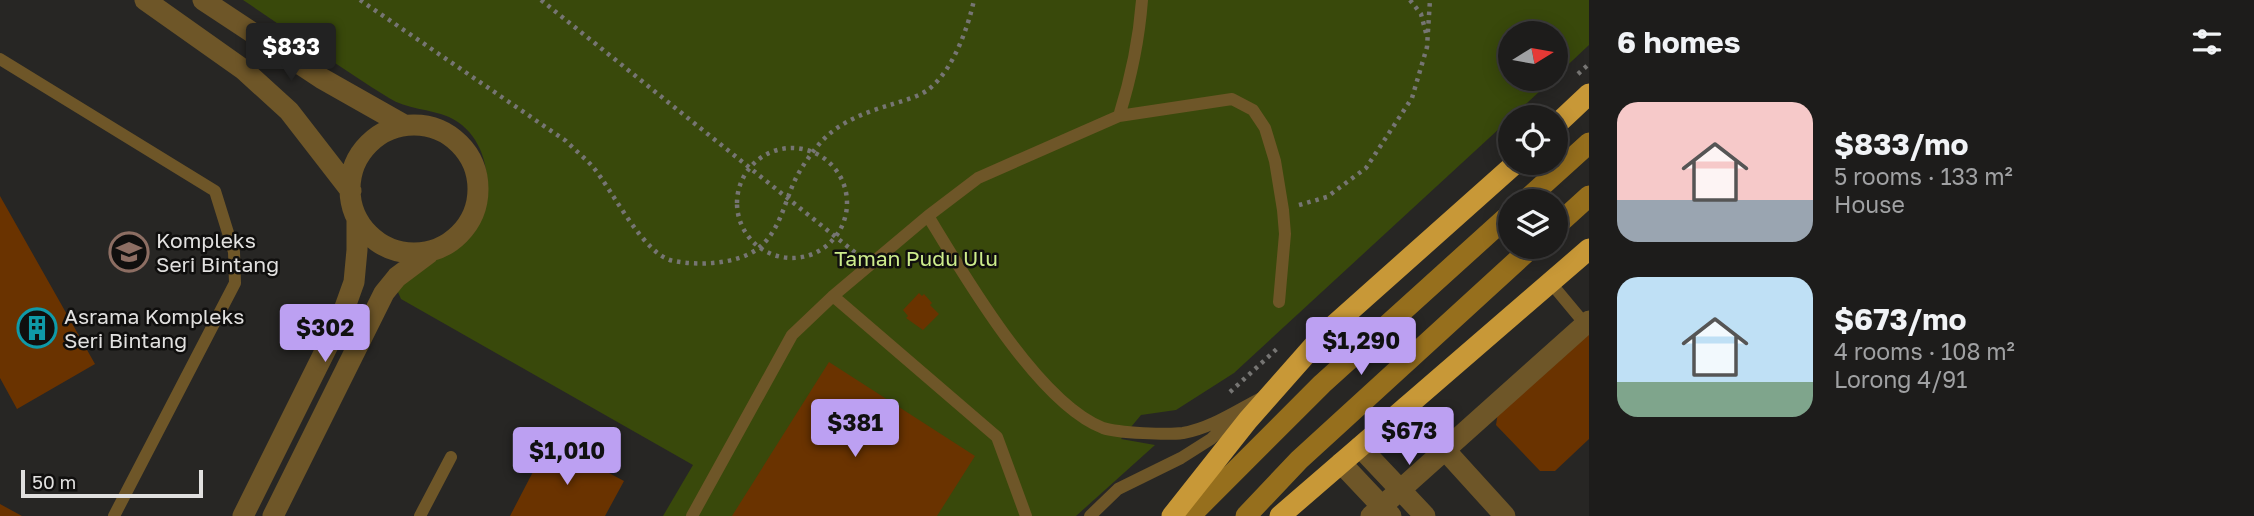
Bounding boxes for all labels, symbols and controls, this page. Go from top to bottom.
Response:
north arrow [1498,21,1568,91]
map controls [1498,21,1568,259]
icon: filters [2188,23,2226,61]
pin: $833 [250,24,332,83]
text: 6 homes [1617,24,1740,60]
text: $833 [262,32,320,60]
button: locate [1498,105,1568,175]
text: $833/mo [1834,126,1969,162]
icon: home [1673,130,1757,214]
text: 5 rooms · 133 m² [1834,162,2013,190]
button: layers [1498,189,1568,259]
text: House [1834,190,1905,218]
place label: Kompleks Seri Bintang [156,227,279,277]
school or university icon: Kompleks Seri Bintang [108,231,150,273]
park label: Taman Pudu Ulu [834,245,998,271]
text: $673/mo [1834,301,1966,337]
place label: Asrama Kompleks Seri Bintang [64,303,245,353]
pin: $302 [284,304,366,364]
icon: home [1673,305,1757,389]
building icon: Asrama Kompleks Seri Bintang [16,307,58,349]
text: $302 [296,313,354,341]
pin: $1,290 [1304,318,1418,377]
text: $1,290 [1322,326,1400,354]
text: 4 rooms · 108 m² [1834,337,2015,365]
text: Lorong 4/91 [1834,365,1967,393]
pin: $381 [814,400,896,459]
pin: $673 [1368,407,1450,467]
text: $381 [827,408,883,436]
text: $673 [1381,416,1437,444]
pin: $1,010 [510,428,624,487]
text: $1,010 [529,436,605,464]
scale bar [21,467,203,499]
text: 50 m [32,470,76,493]

